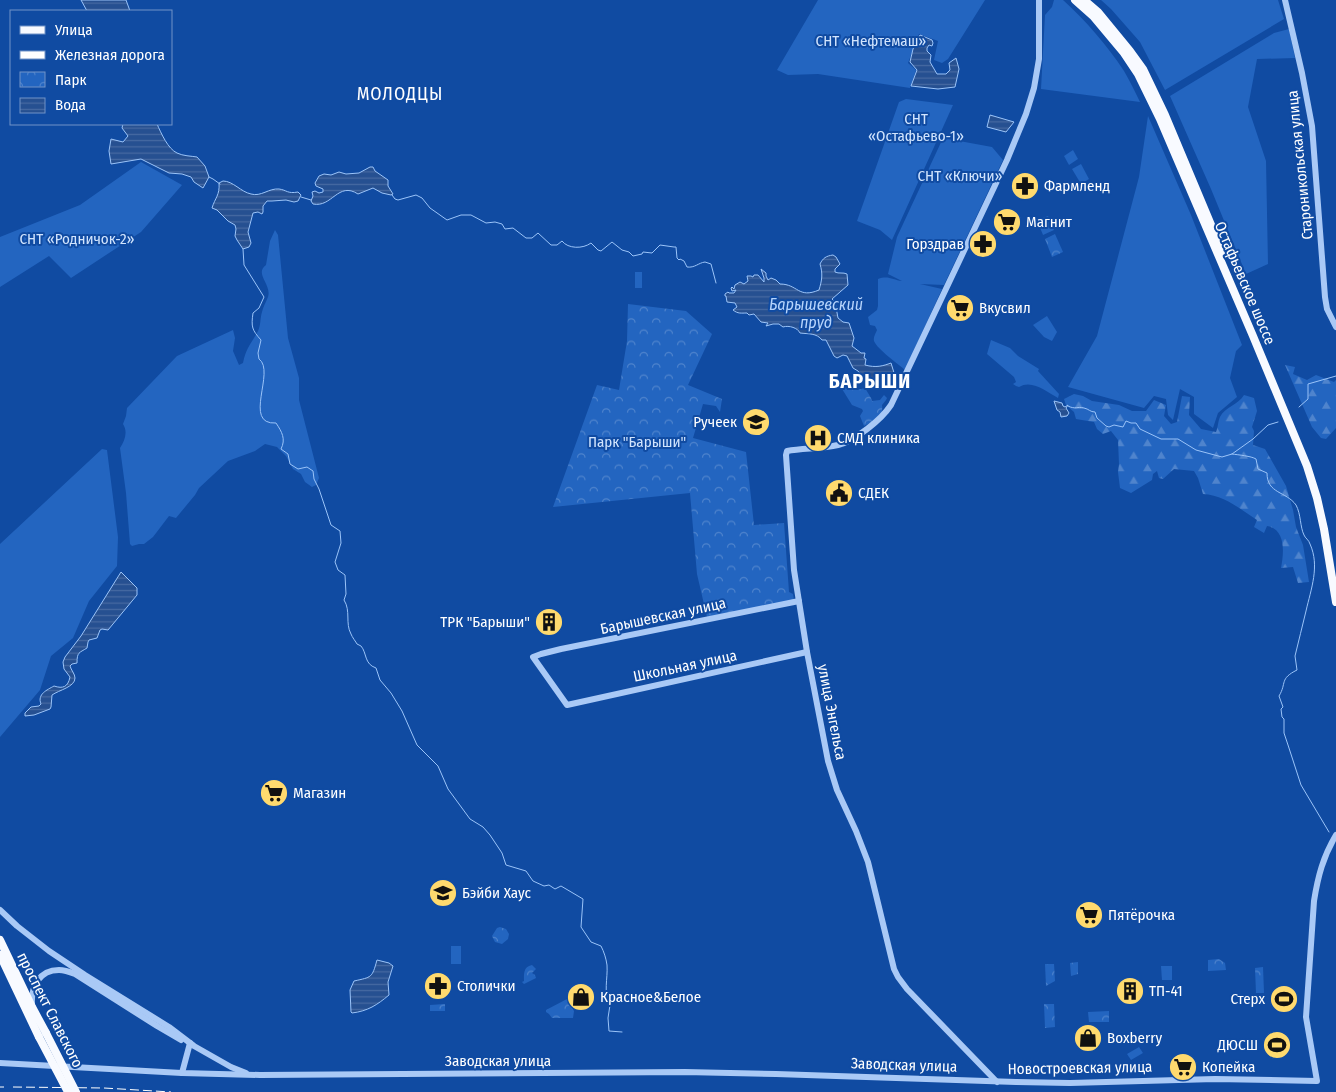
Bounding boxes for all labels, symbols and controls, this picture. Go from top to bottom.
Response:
legend [10,10,172,125]
text: Улица [54,21,93,39]
park label: СНТ «Нефтемаш» [816,32,926,50]
text: Железная дорога [55,46,165,64]
text: Парк [55,71,86,89]
district label: МОЛОДЦЫ [357,83,443,105]
street label: Староникольская улица [1283,89,1317,241]
text: Вода [55,96,86,114]
park label: СНТ «Остафьево-1» [868,110,964,145]
park label: СНТ «Ключи» [917,167,1003,185]
pharmacy icon: Фармленд [1010,171,1040,201]
place label: Фармленд [1044,177,1110,195]
supermarket icon: Магнит [992,207,1022,237]
place label: Магнит [1026,213,1073,231]
street label: Остафьевское шоссе [1211,219,1279,347]
pharmacy icon: Горздрав [968,229,998,259]
park label: СНТ «Родничок-2» [19,230,135,248]
place label: Горздрав [906,235,964,253]
supermarket icon: Вкусвил [945,293,975,323]
water label: Барышевский пруд [769,295,863,332]
place label: Вкусвил [979,299,1031,317]
district label: БАРЫШИ [829,369,911,393]
school or university icon: Ручеек [741,407,771,437]
place label: Ручеек [693,413,737,431]
hospital icon: СМД клиника [803,423,833,453]
place label: СМД клиника [837,429,920,447]
park label: Парк "Барыши" [588,433,686,451]
public building icon: СДЕК [824,478,854,508]
place label: СДЕК [858,484,889,502]
street label: Барышевская улица [599,594,727,638]
building icon: ТРК "Барыши" [534,607,564,637]
place label: ТРК "Барыши" [440,613,530,631]
street label: Школьная улица [632,646,738,686]
street label: улица Энгельса [814,663,850,761]
supermarket icon: Магазин [259,778,289,808]
place label: Магазин [293,784,346,802]
school or university icon: Бэйби Хаус [428,878,458,908]
place label: Бэйби Хаус [462,884,532,902]
supermarket icon: Пятёрочка [1074,900,1104,930]
place label: Пятёрочка [1108,906,1175,924]
street label: проспект Славского [13,949,87,1071]
pharmacy icon: Столички [423,971,453,1001]
building icon: ТП-41 [1115,976,1145,1006]
place label: Столички [457,977,516,995]
shop icon: Красное&Белое [566,982,596,1012]
place label: ТП-41 [1149,982,1183,1000]
sports icon: Стерх [1269,984,1299,1014]
place label: Красное&Белое [600,988,701,1006]
place label: Стерх [1231,990,1265,1008]
shop icon: Boxberry [1073,1023,1103,1053]
place label: Boxberry [1107,1029,1162,1047]
sports icon: ДЮСШ [1262,1030,1292,1060]
place label: ДЮСШ [1216,1036,1258,1054]
street label: Заводская улица [445,1052,551,1070]
supermarket icon: Копейка [1168,1052,1198,1082]
street label: Заводская улица [851,1054,957,1076]
street label: Новостроевская улица [1007,1058,1153,1078]
place label: Копейка [1202,1058,1255,1076]

